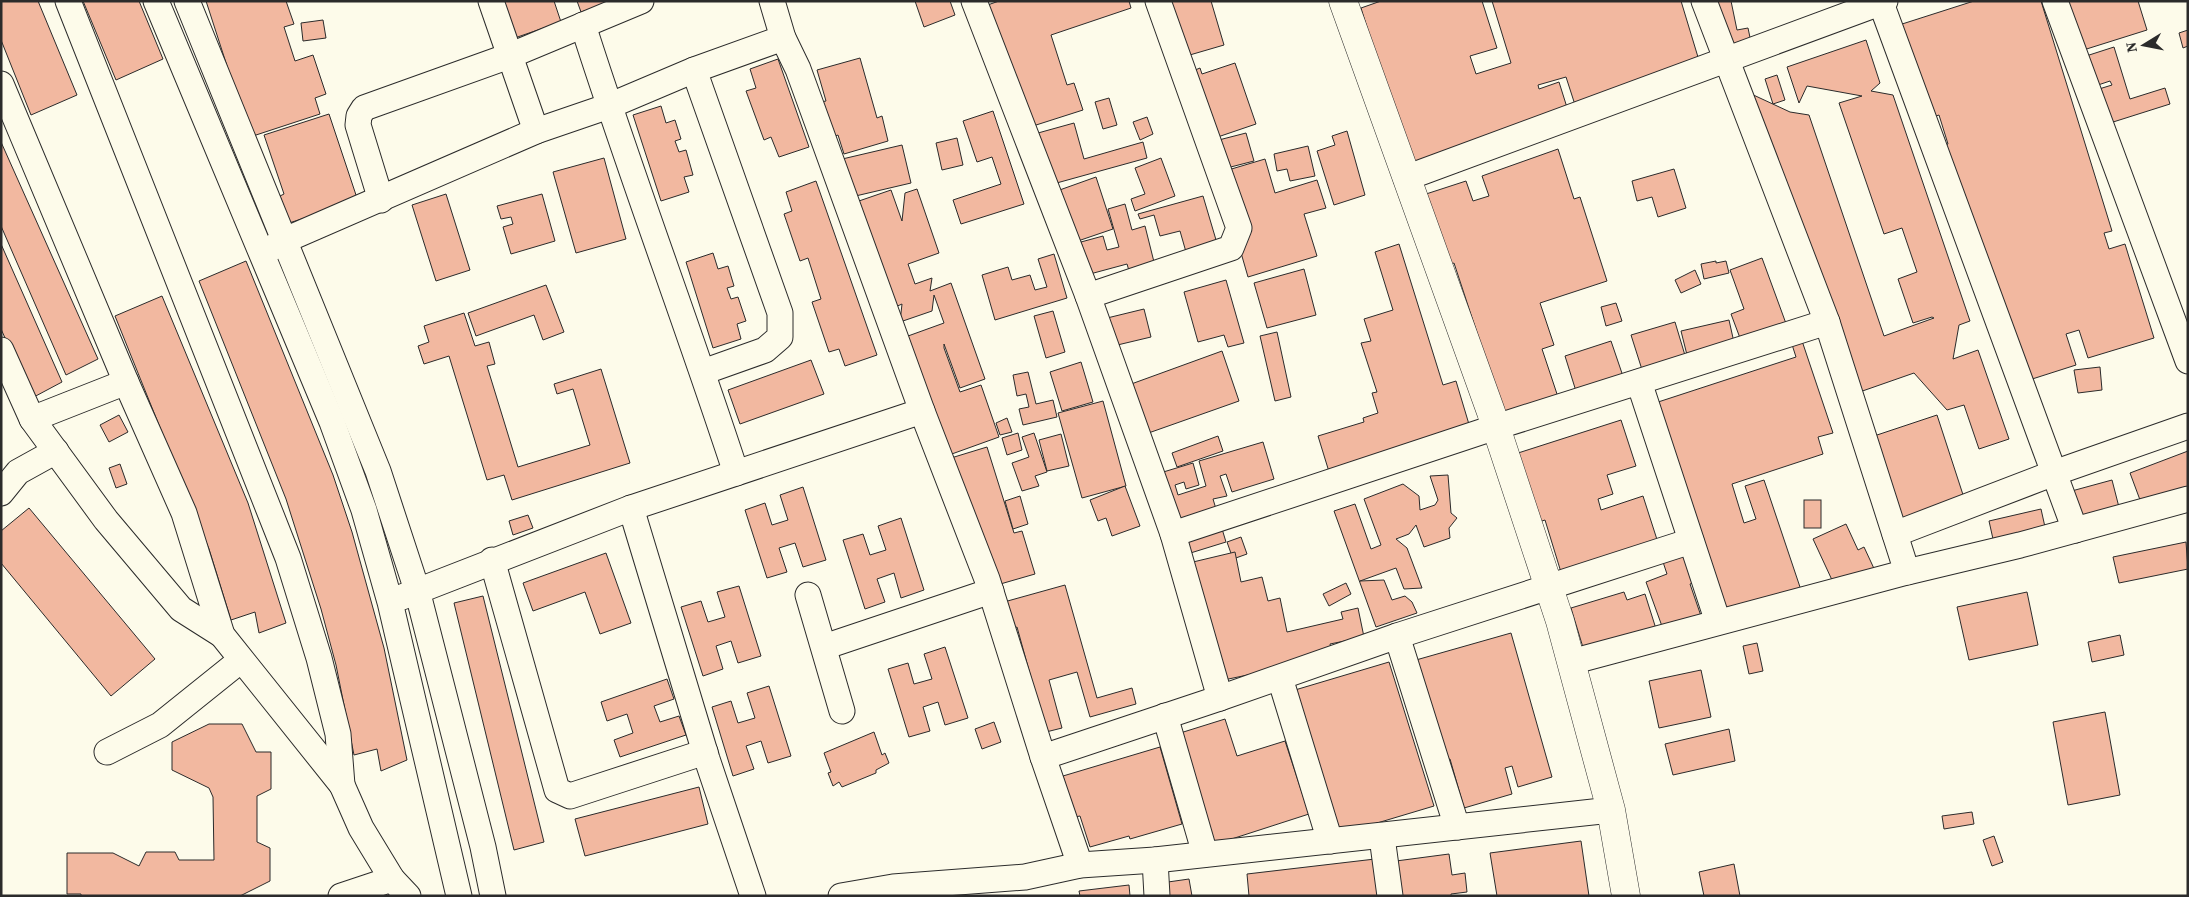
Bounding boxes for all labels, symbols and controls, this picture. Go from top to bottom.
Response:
north arrow [2119,20,2169,70]
text: N [2120,40,2142,54]

